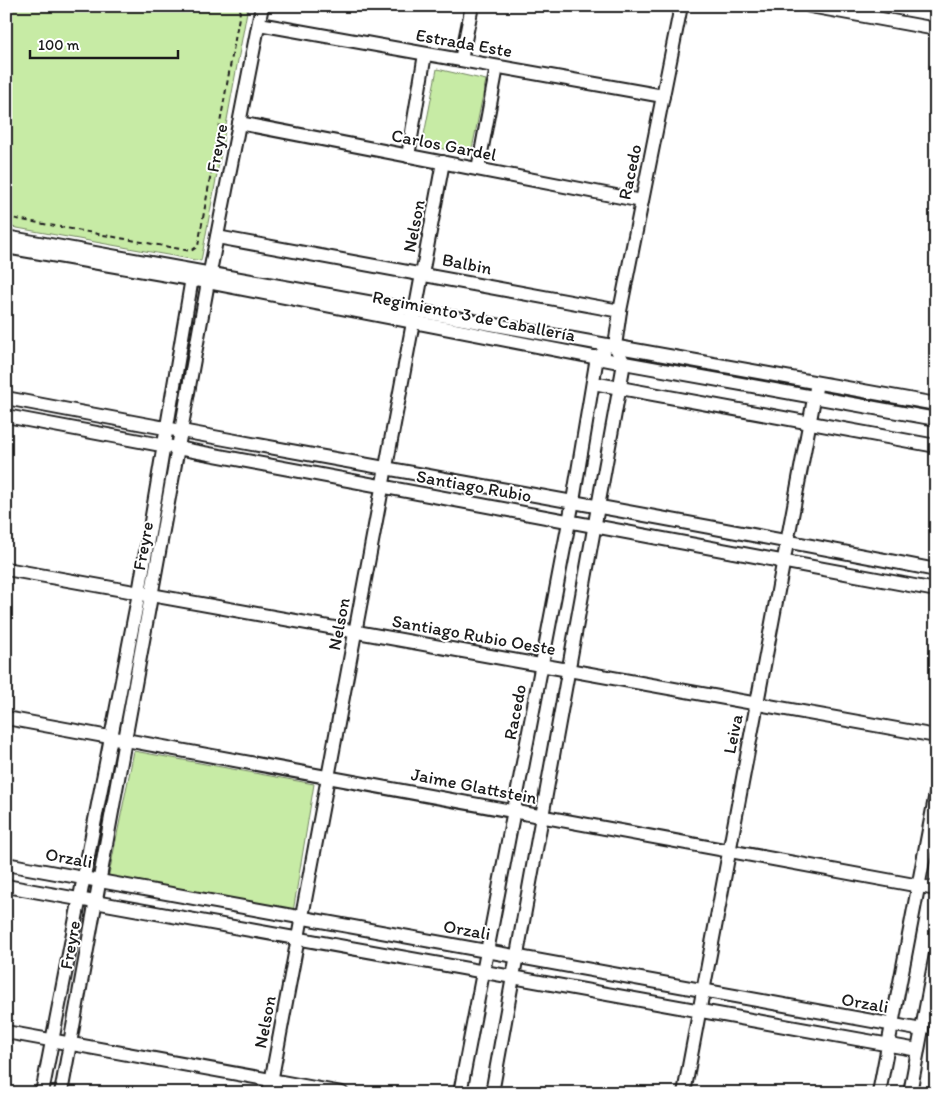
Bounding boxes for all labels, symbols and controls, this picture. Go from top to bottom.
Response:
street label: Estrada Este [414,24,514,62]
scale bar [30,28,178,60]
text: 100 m [38,36,80,54]
street label: Freyre [202,122,232,174]
street label: Carlos Gardel [390,124,498,166]
street label: Racedo [613,142,647,202]
street label: Nelson [398,198,430,254]
street label: Balbin [440,248,494,280]
street label: Regimiento 3 de Caballería [371,286,578,347]
street label: Santiago Rubio [415,465,533,507]
street label: Freyre [128,520,158,572]
street label: Nelson [323,596,355,652]
street label: Santiago Rubio Oeste [390,610,558,660]
street label: Racedo [499,682,531,742]
street label: Leiva [718,712,748,756]
street label: Jaime Glattstein [409,763,539,809]
street label: Orzali [44,843,94,873]
street label: Orzali [442,915,492,945]
street label: Freyre [55,919,85,971]
street label: Orzali [840,988,890,1018]
street label: Nelson [249,994,281,1050]

